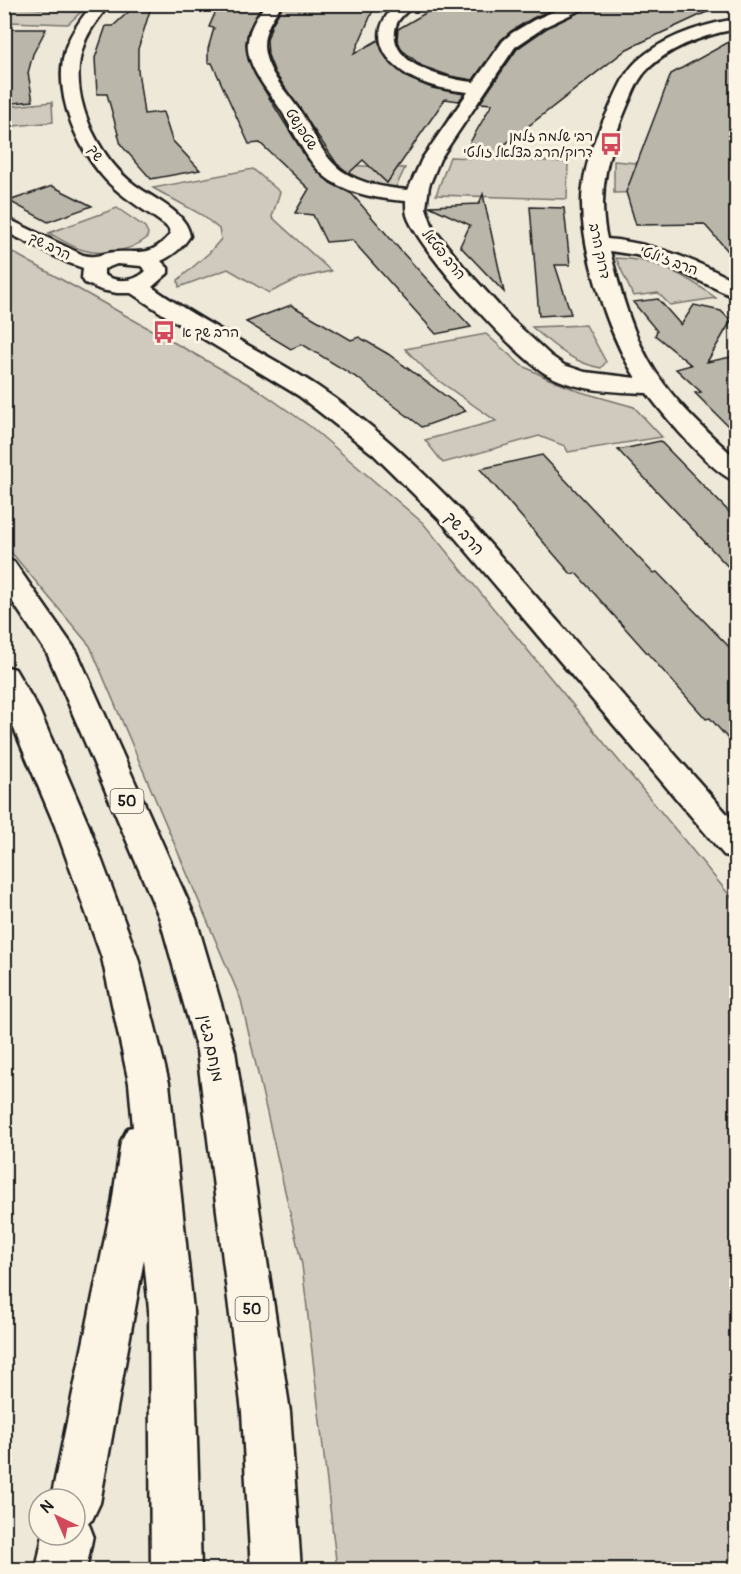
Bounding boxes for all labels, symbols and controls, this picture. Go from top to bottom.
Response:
street label: שטפנשט [282,105,322,154]
place label: רבי שלמה זלמן דרוק/הרב בצלאל זולטי [463,128,593,161]
bus stop icon: רבי שלמה זלמן דרוק/הרב בצלאל זולטי [598,131,624,157]
street label: שך [84,142,107,165]
street label: דרוק הרב [585,222,614,281]
street label: הרב פטאל [418,226,469,283]
street label: הרב שך [26,229,74,264]
street label: הרב ז'ולטי [637,242,700,279]
bus stop icon: הרב שך א [151,319,177,345]
place label: הרב שך א [182,324,239,341]
street label: הרב שך [440,508,489,559]
road number: 50 [110,789,144,813]
street label: מנחם בגין [194,1013,228,1084]
road number: 50 [236,1297,268,1321]
north arrow [27,1487,87,1547]
text: N [36,1496,58,1518]

